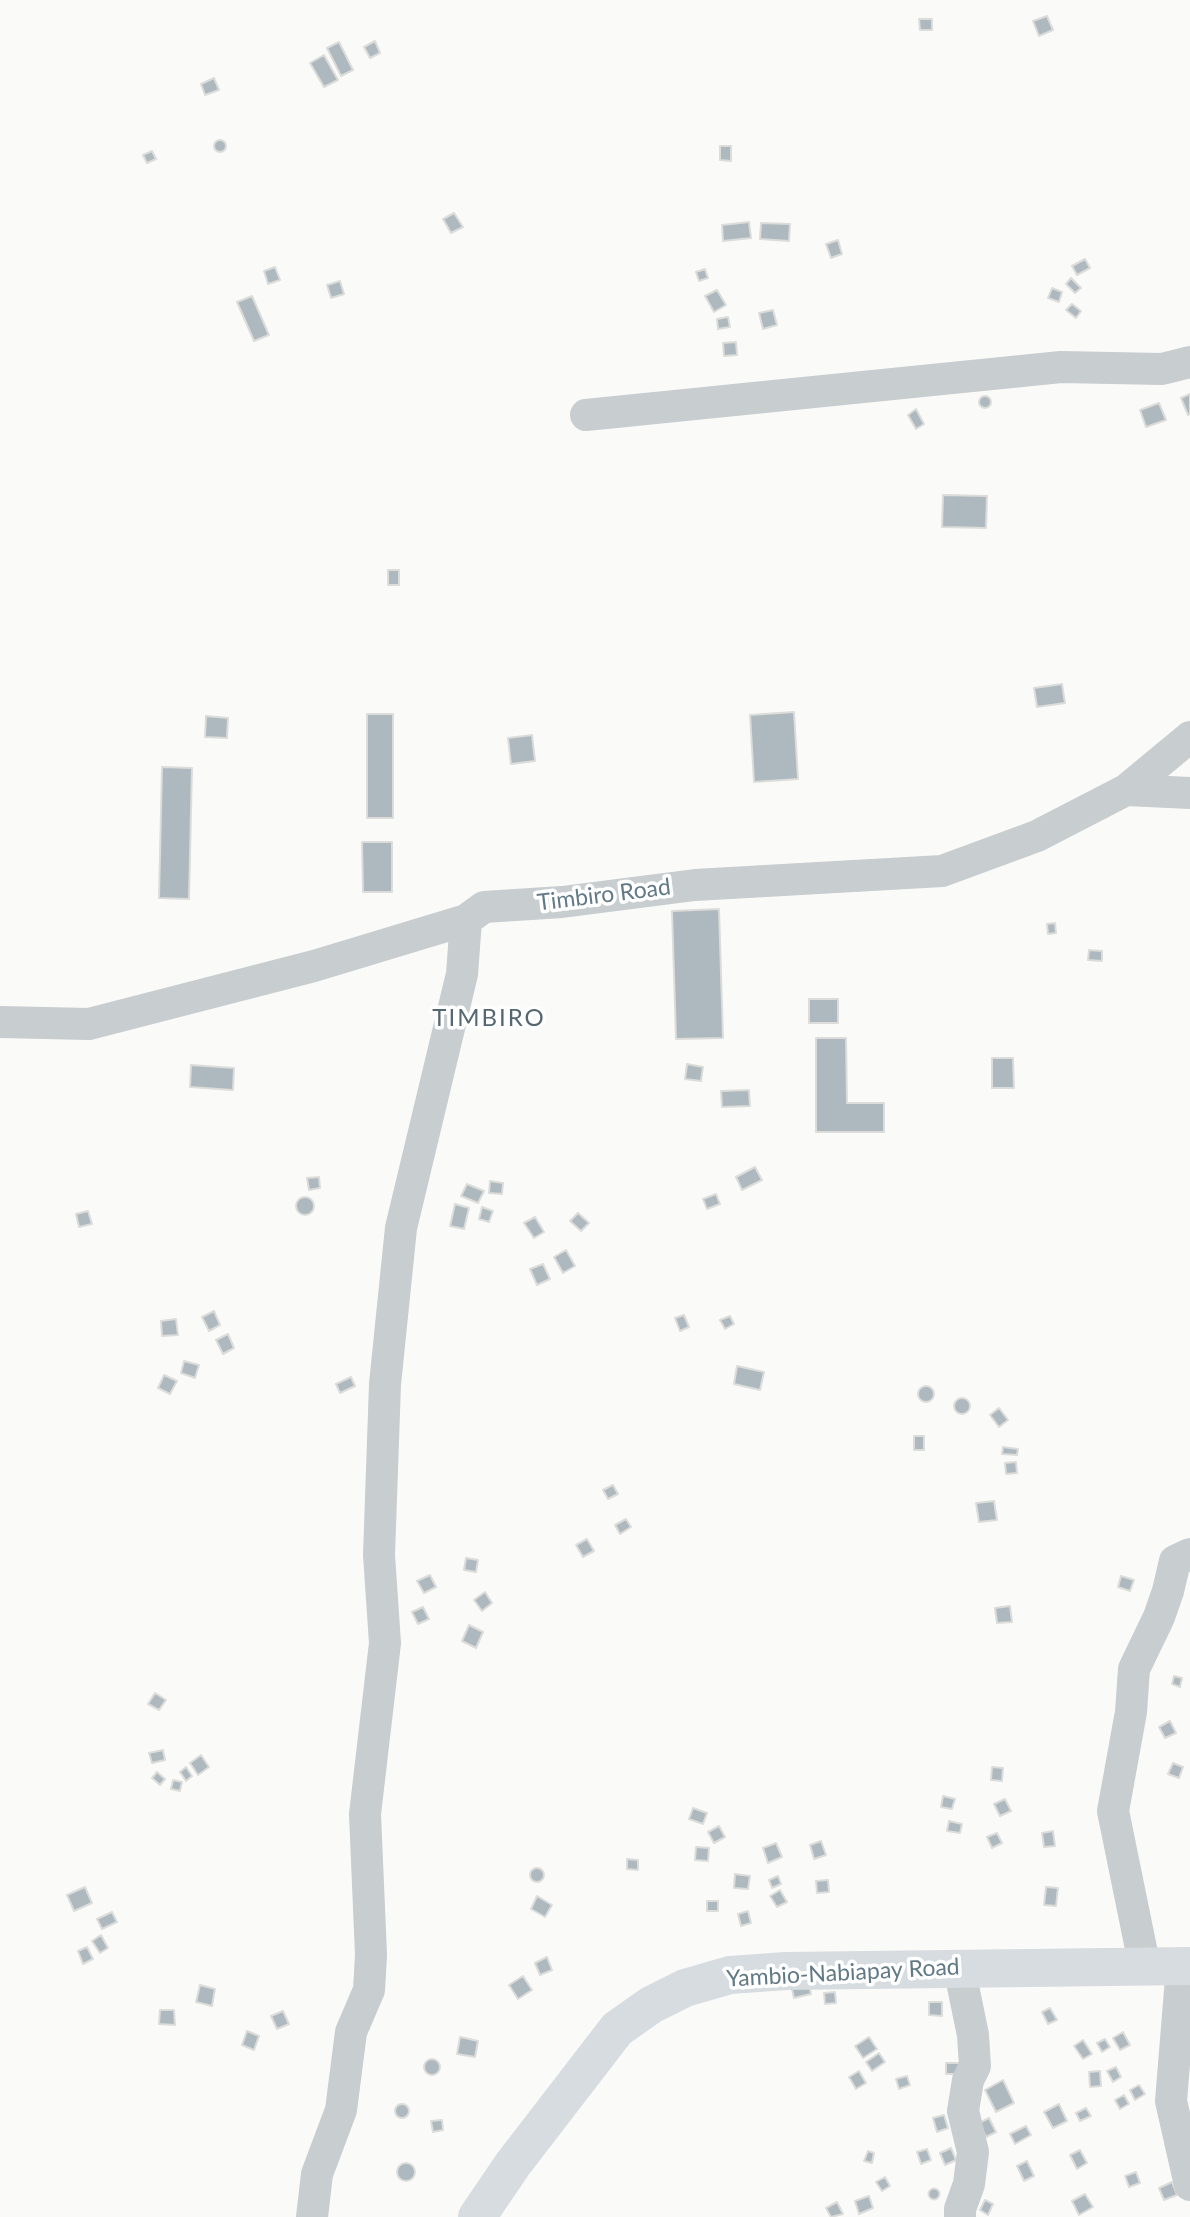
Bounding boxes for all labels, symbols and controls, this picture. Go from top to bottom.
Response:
street label: Timbiro Road [536,873,672,917]
district label: TIMBIRO [433,1004,545,1032]
street label: Yambio-Nabiapay Road [726,1953,960,1993]

